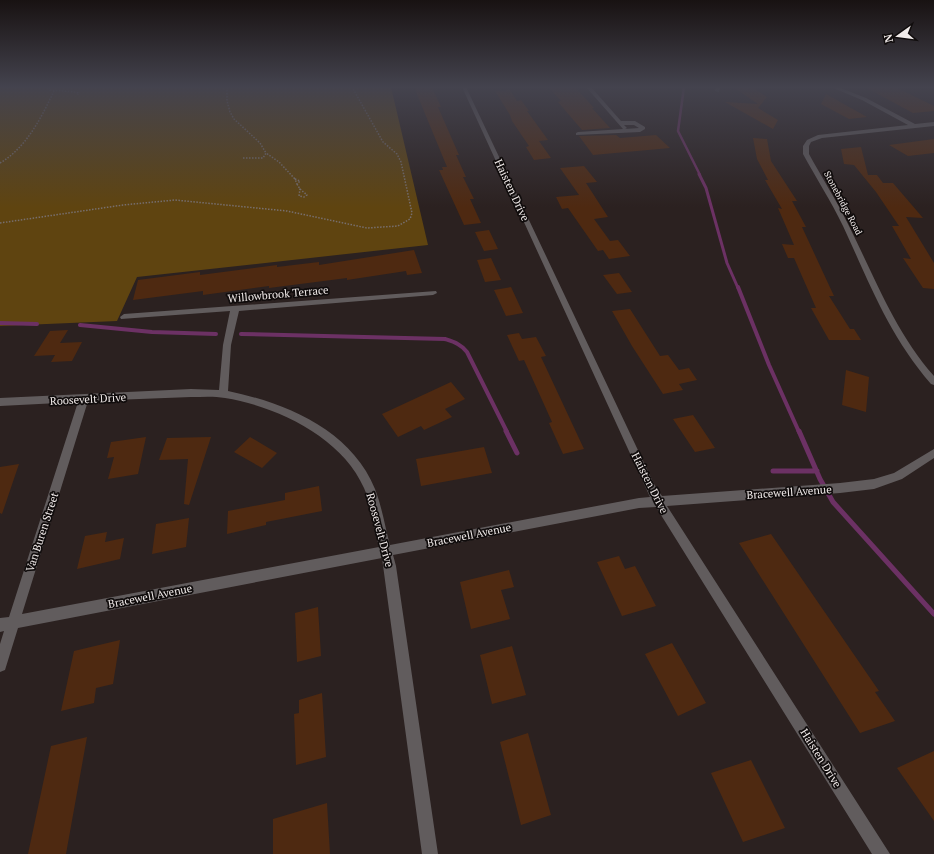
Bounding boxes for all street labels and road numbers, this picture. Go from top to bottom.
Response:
street label: Haisten Drive [492,157,533,224]
street label: Stonebridge Road [821,169,865,237]
street label: Willowbrook Terrace [227,283,329,305]
street label: Roosevelt Drive [50,390,127,408]
street label: Haisten Drive [629,450,672,516]
street label: Bracewell Avenue [746,482,833,502]
street label: Van Buren Street [23,490,61,574]
street label: Roosevelt Drive [363,491,397,569]
street label: Bracewell Avenue [426,520,513,550]
street label: Bracewell Avenue [107,581,194,611]
street label: Haisten Drive [797,726,845,790]

